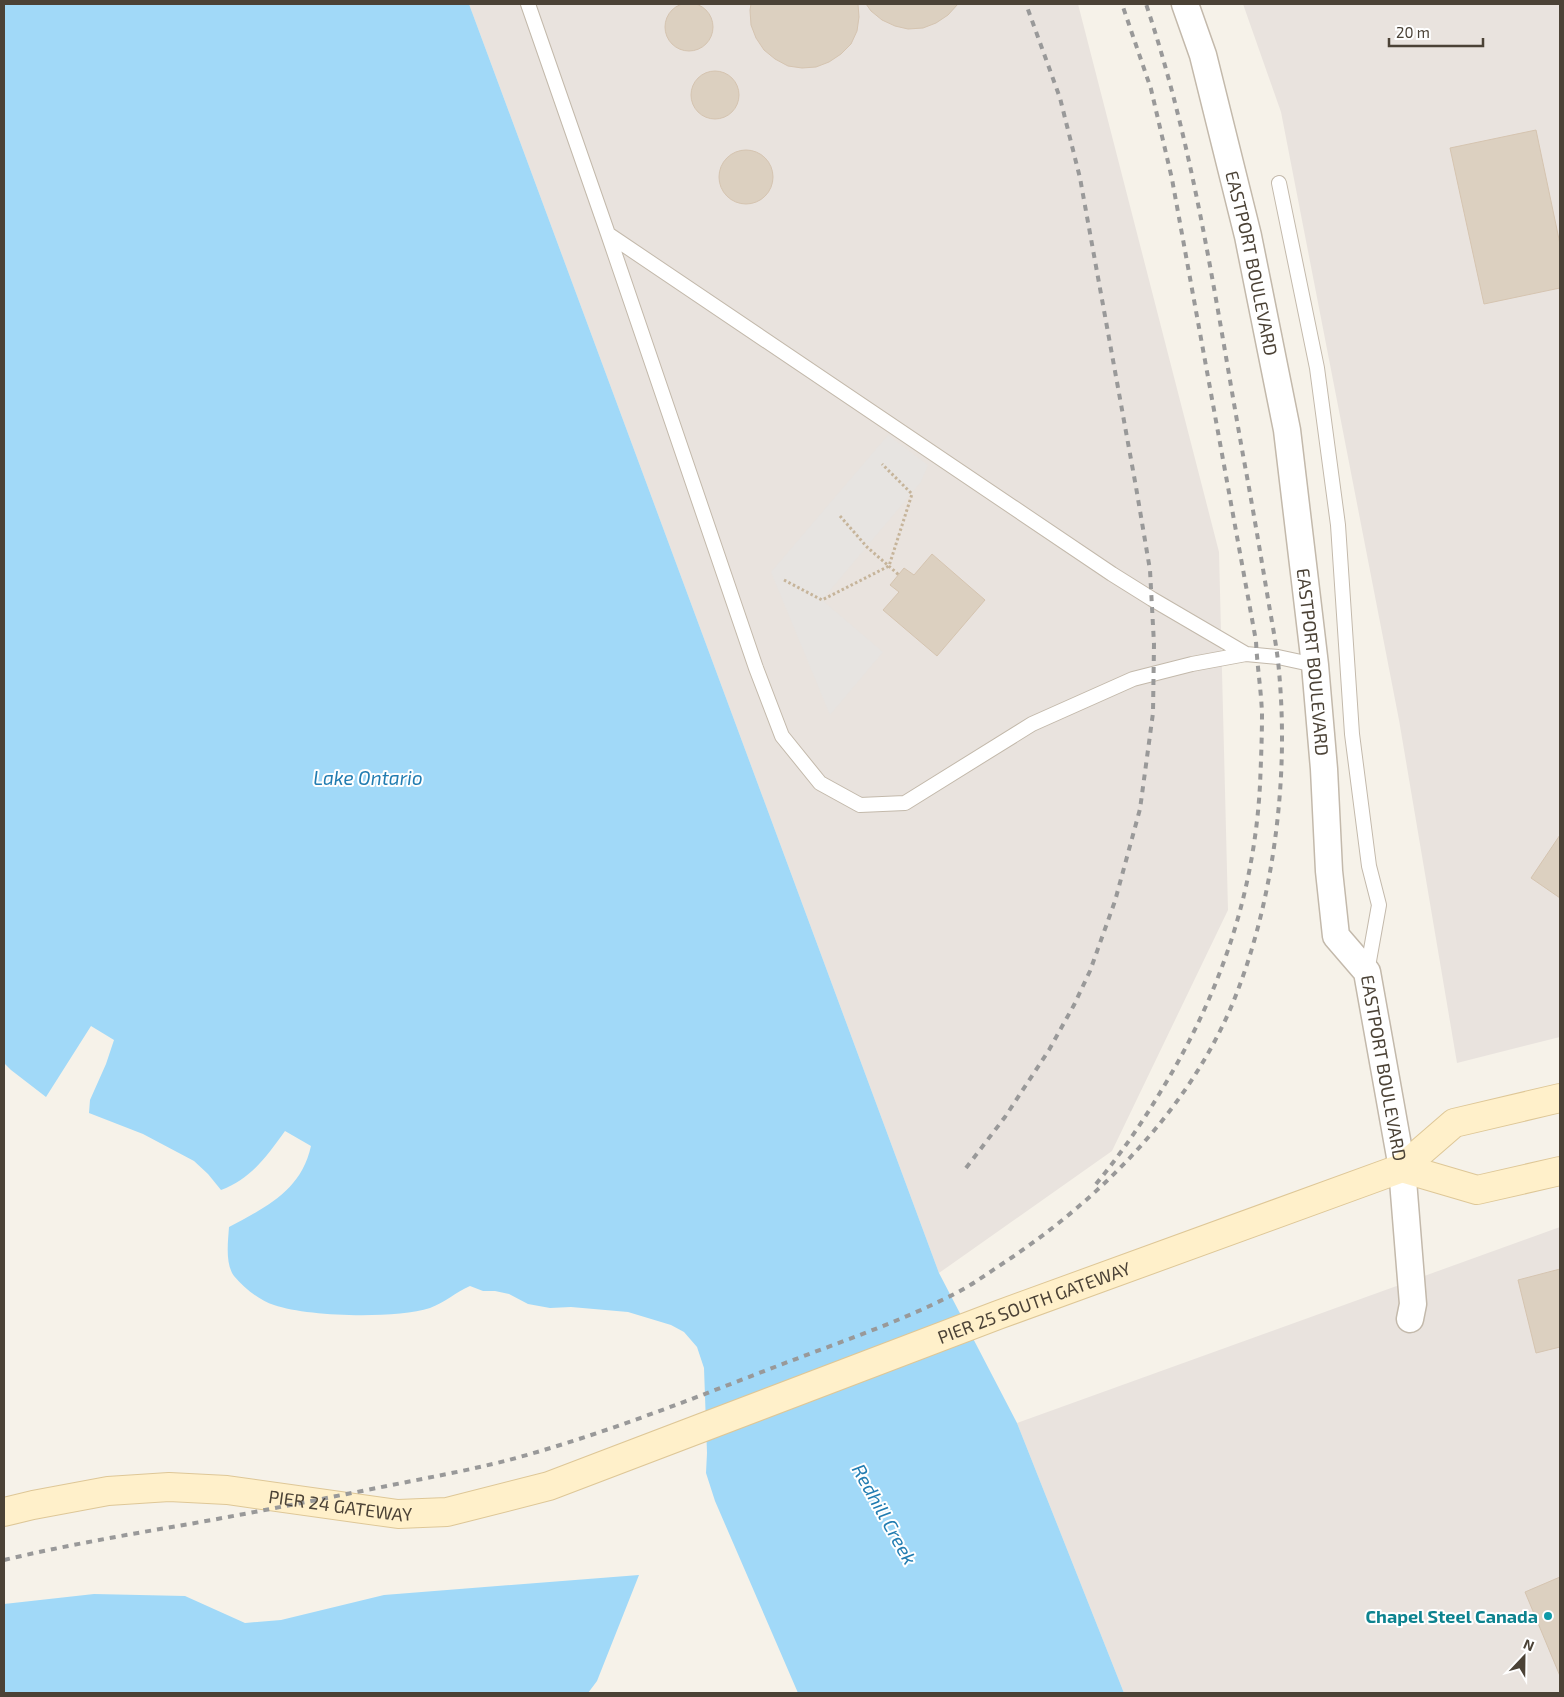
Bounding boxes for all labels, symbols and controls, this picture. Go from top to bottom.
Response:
scale bar [1389,15,1483,47]
text: 20 m [1396,23,1430,41]
street label: EASTPORT BOULEVARD [1221,168,1283,358]
street label: EASTPORT BOULEVARD [1293,567,1334,757]
water label: Lake Ontario [313,766,423,789]
street label: EASTPORT BOULEVARD [1357,973,1412,1163]
street label: PIER 25 SOUTH GATEWAY [934,1256,1134,1348]
water label: Redhill Creek [848,1460,922,1569]
street label: PIER 24 GATEWAY [267,1485,414,1526]
place label: Chapel Steel Canada [1365,1605,1538,1627]
marker: Chapel Steel Canada [1542,1610,1554,1622]
north arrow [1499,1632,1549,1682]
text: N [1521,1635,1537,1654]

